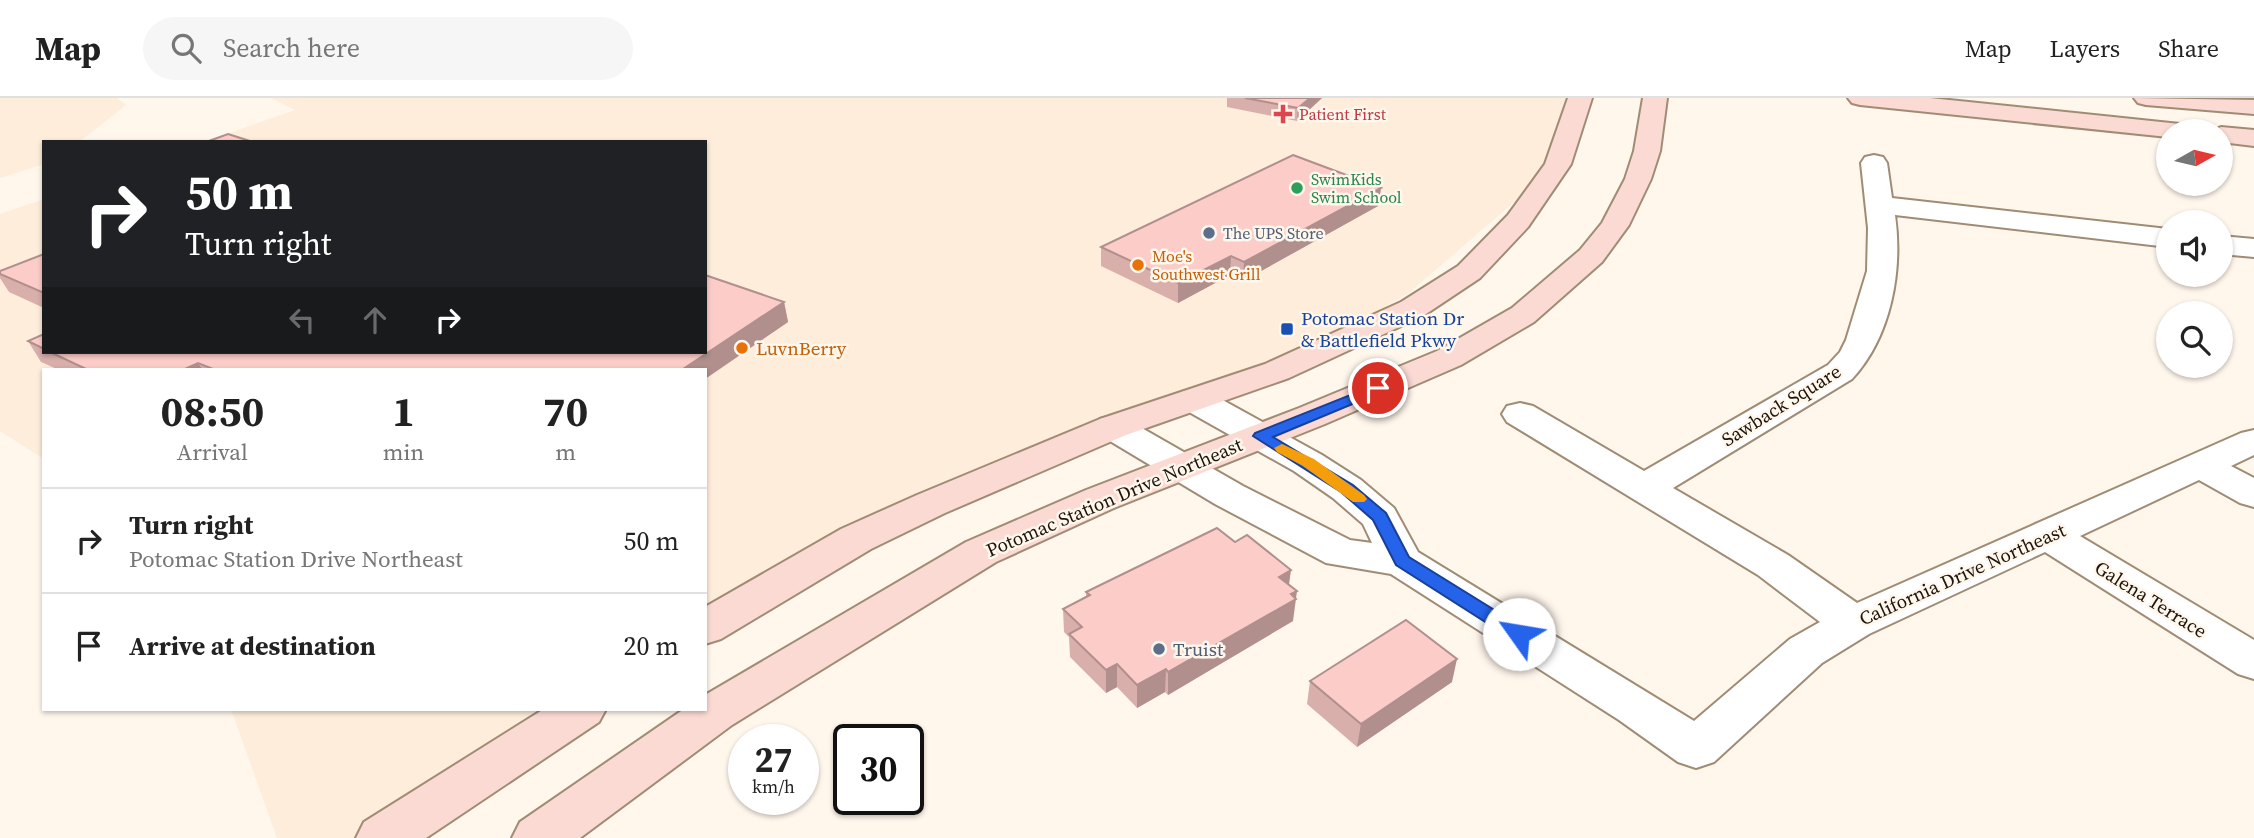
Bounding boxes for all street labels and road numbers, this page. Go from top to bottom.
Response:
street label: Sawback Square [1716,358,1846,452]
street label: Potomac Station Drive Northeast [982,431,1247,563]
street label: California Drive Northeast [1855,516,2070,631]
street label: Galena Terrace [2090,554,2212,644]

